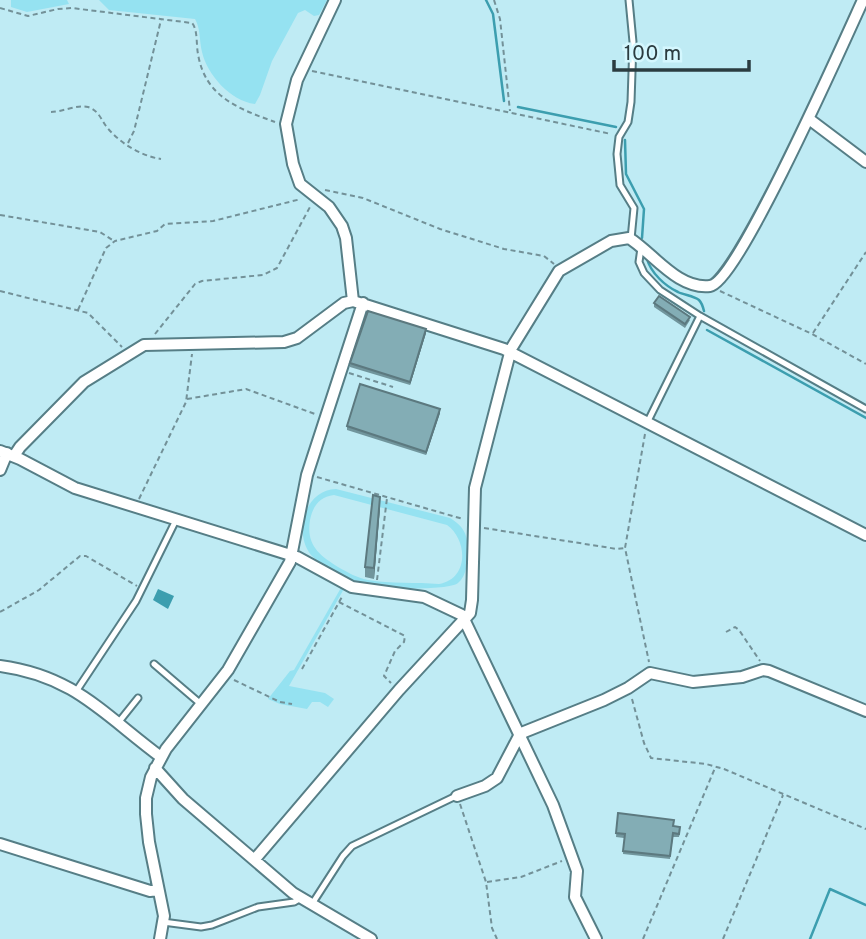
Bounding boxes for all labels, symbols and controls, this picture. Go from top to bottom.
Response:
scale bar [614,28,749,72]
text: 100 m [624,41,681,68]

